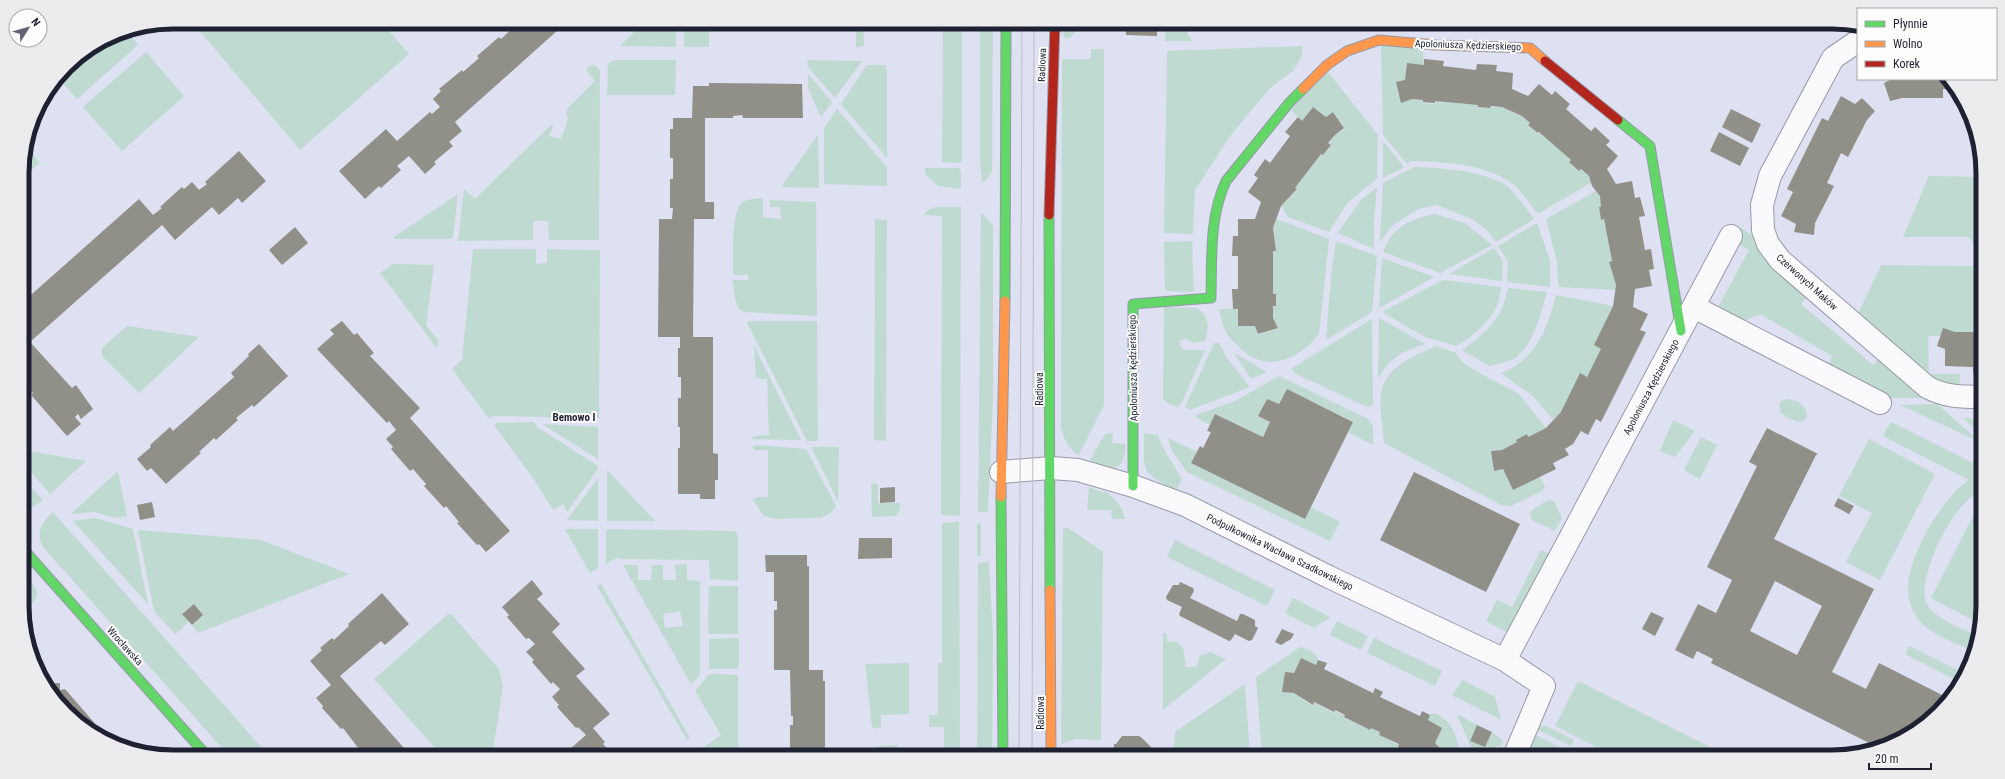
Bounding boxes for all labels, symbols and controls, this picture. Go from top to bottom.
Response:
north arrow [8,8,48,48]
legend [1857,8,1997,80]
text: N [28,16,43,29]
text: Płynnie [1893,17,1928,31]
text: Wolno [1893,37,1923,51]
street label: Apoloniusza Kędzierskiego [1415,38,1521,52]
street label: Radiowa [1036,48,1048,82]
text: Korek [1893,57,1921,71]
street label: Czerwonych Maków [1774,252,1840,313]
street label: Apoloniusza Kędzierskiego [1127,315,1139,421]
street label: Apoloniusza Kędzierskiego [1621,337,1681,437]
street label: Radiowa [1034,372,1045,406]
district label: Bemowo I [552,411,596,424]
street label: Podpułkownika Wacława Szadkowskiego [1205,512,1355,592]
street label: Wrocławska [105,625,145,668]
street label: Radiowa [1035,696,1046,730]
scale bar [1869,745,1931,771]
text: 20 m [1875,752,1899,766]

